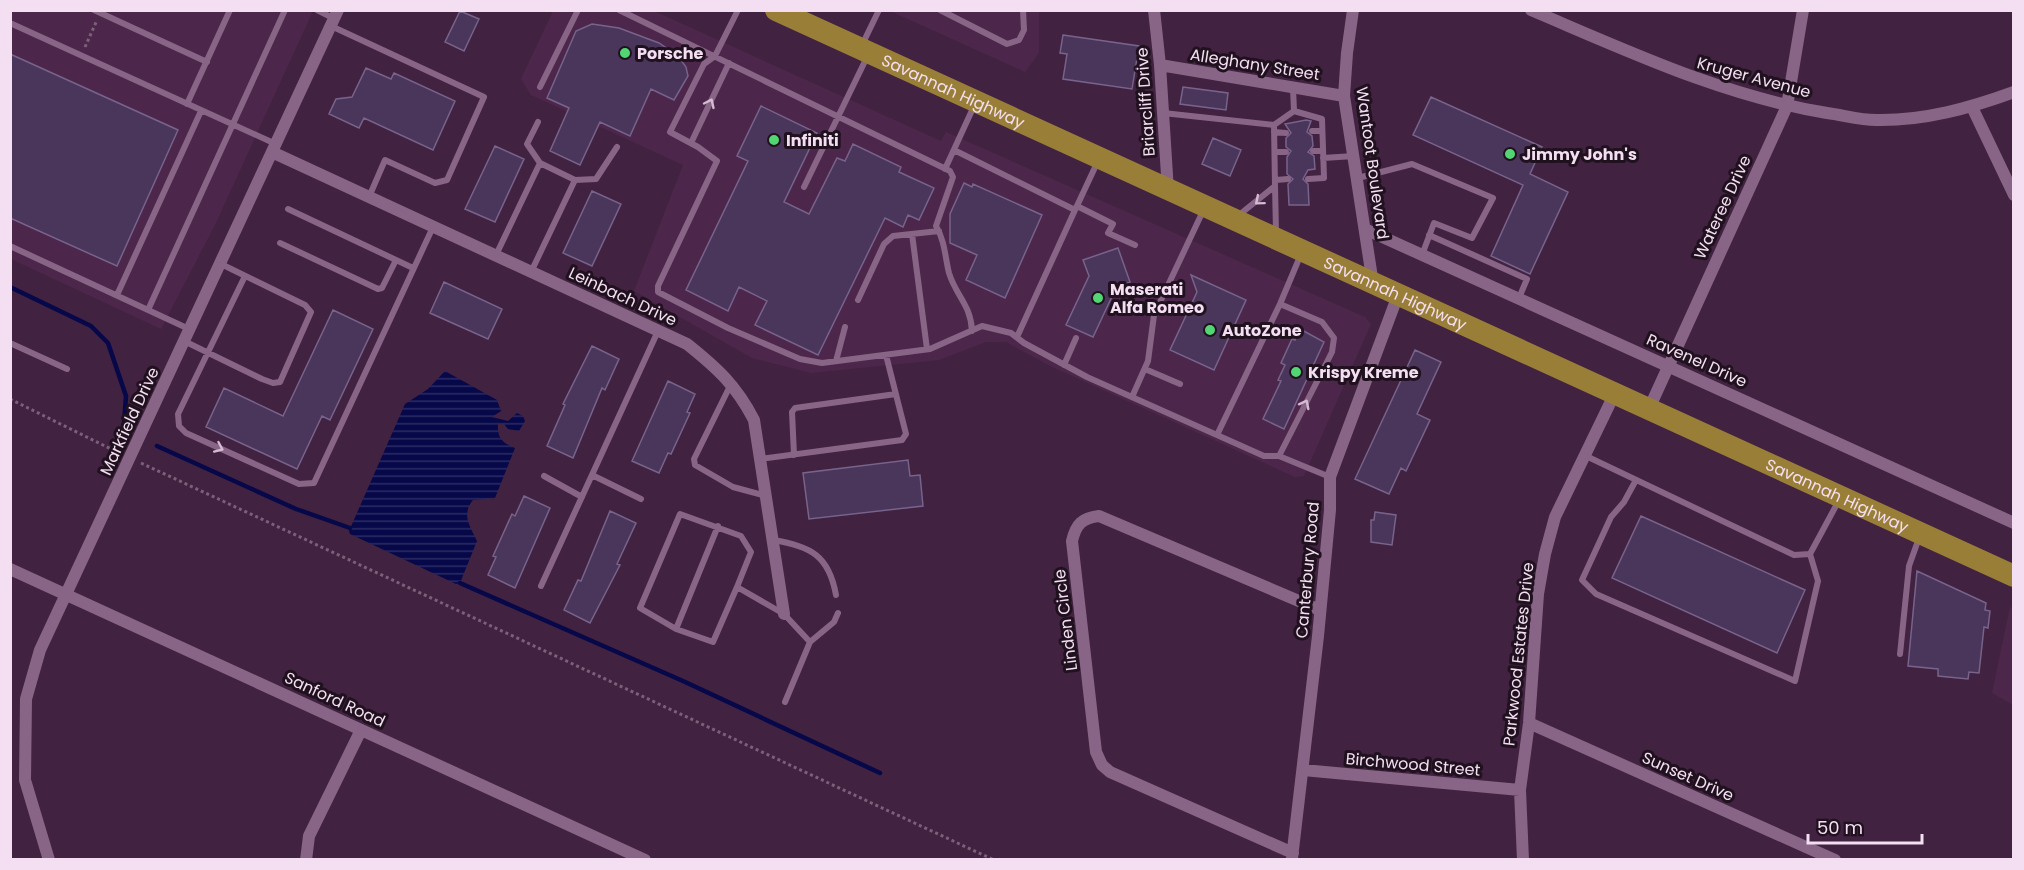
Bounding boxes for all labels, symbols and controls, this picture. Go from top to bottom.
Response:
place label: Porsche [637,42,703,65]
street label: Alleghany Street [1189,43,1321,86]
marker: Porsche [618,46,632,60]
street label: Briarcliff Drive [1130,47,1161,157]
street label: Savannah Highway [878,49,1028,134]
street label: Kruger Avenue [1694,51,1813,104]
street label: Wantoot Boulevard [1350,85,1395,241]
one-way arrow [703,99,715,110]
place label: Infiniti [786,129,839,152]
marker: Infiniti [767,133,781,147]
place label: Jimmy John's [1522,143,1637,166]
marker: Jimmy John's [1503,147,1517,161]
street label: Wateree Drive [1688,151,1757,263]
one-way arrow [1255,193,1266,204]
street label: Savannah Highway [1320,251,1470,336]
street label: Leinbach Drive [565,261,681,332]
place label: Maserati Alfa Romeo [1110,278,1204,319]
marker: Maserati Alfa Romeo [1091,291,1105,305]
place label: AutoZone [1222,319,1302,342]
marker: AutoZone [1203,323,1217,337]
street label: Ravenel Drive [1643,328,1751,393]
place label: Krispy Kreme [1308,361,1419,384]
street label: Markfield Drive [94,363,165,479]
marker: Krispy Kreme [1289,365,1303,379]
one-way arrow [1298,399,1310,410]
one-way arrow [212,440,223,452]
street label: Savannah Highway [1762,453,1912,538]
street label: Canterbury Road [1290,501,1325,639]
street label: Parkwood Estates Drive [1497,561,1540,747]
street label: Linden Circle [1048,568,1083,672]
street label: Sanford Road [281,666,389,733]
street label: Sunset Drive [1638,746,1737,807]
street label: Birchwood Street [1345,747,1481,782]
scale bar [1808,807,1922,845]
text: 50 m [1817,815,1863,840]

